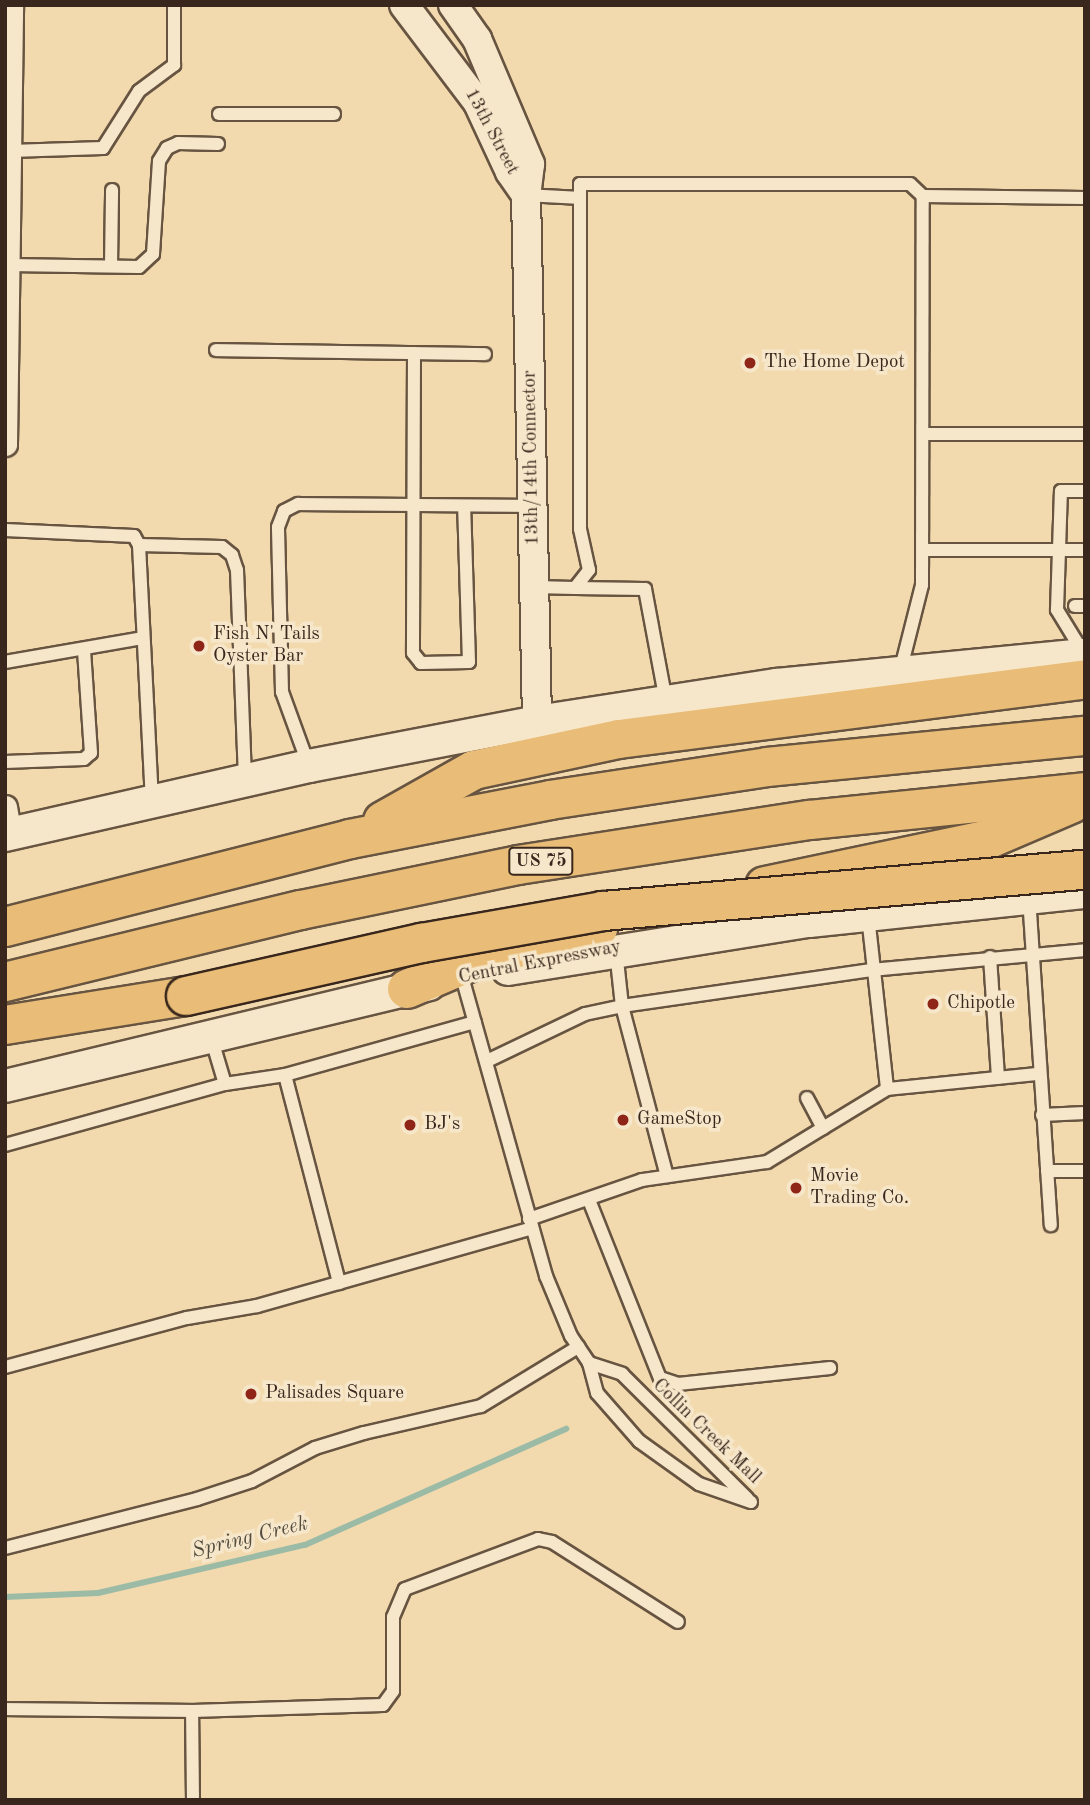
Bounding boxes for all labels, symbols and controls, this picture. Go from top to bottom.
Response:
street label: 13th Street [459,85,523,179]
place label: The Home Depot [764,352,905,374]
marker: The Home Depot [742,355,758,371]
street label: 13th/14th Connector [519,370,545,546]
place label: Fish N' Tails Oyster Bar [213,624,320,668]
marker: Fish N' Tails Oyster Bar [191,638,207,654]
road number: US 75 [508,846,574,876]
street label: Central Expressway [457,936,623,990]
place label: Chipotle [947,993,1015,1015]
marker: Chipotle [925,996,941,1012]
place label: GameStop [637,1109,722,1131]
marker: GameStop [615,1112,631,1128]
place label: BJ's [424,1114,460,1136]
marker: BJ's [402,1117,418,1133]
place label: Movie Trading Co. [810,1166,909,1210]
marker: Movie Trading Co. [788,1180,804,1196]
street label: Collin Creek Mall [647,1375,765,1489]
place label: Palisades Square [265,1383,404,1405]
marker: Palisades Square [243,1386,259,1402]
water label: Spring Creek [189,1511,311,1565]

